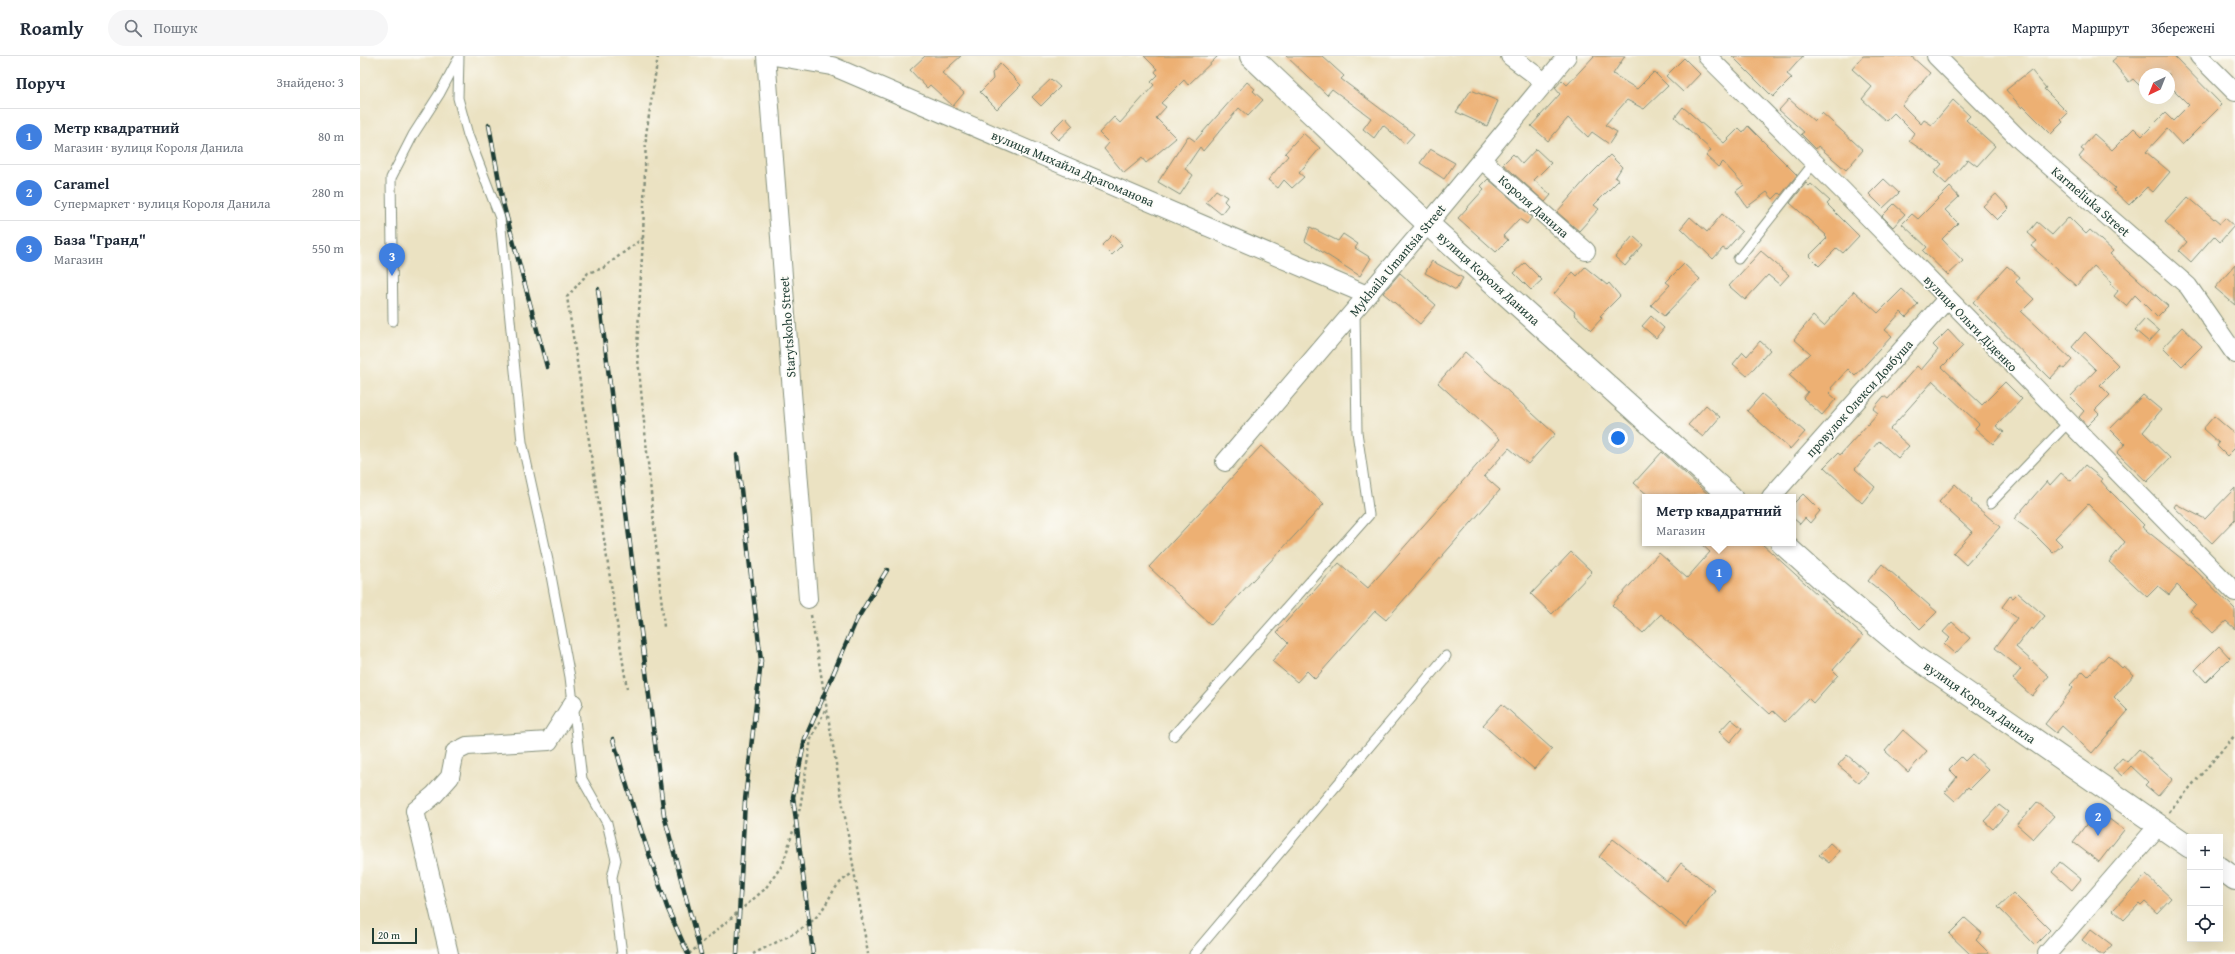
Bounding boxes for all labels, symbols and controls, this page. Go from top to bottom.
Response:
search box [108,10,388,46]
text: Roamly [20,14,84,42]
icon: search [122,17,144,39]
text: Пошук [154,17,198,38]
text: Карта [2014,18,2050,38]
text: Маршрут [2072,18,2129,38]
text: Збережені [2151,18,2215,38]
north arrow [2139,68,2175,104]
text: Поруч [16,70,65,95]
text: Знайдено: 3 [276,73,344,92]
text: Метр квадратний [54,117,179,138]
street label: вулиця Михайла Драгоманова [988,125,1158,212]
text: 1 [26,127,32,146]
text: 80 m [318,127,344,146]
text: Магазин · вулиця Короля Данила [54,138,244,157]
street label: Karmeliuka Street [2047,162,2134,241]
street label: Короля Данила [1494,170,1574,243]
text: Caramel [54,173,109,194]
text: 2 [26,183,32,202]
text: 280 m [312,183,344,202]
text: Супермаркет · вулиця Короля Данила [54,194,270,213]
street label: Mykhaila Umantsia Street [1345,200,1450,321]
street label: вулиця Короля Данила [1433,227,1545,330]
text: База "Гранд" [54,229,146,250]
text: 3 [26,239,32,258]
text: 550 m [312,239,344,258]
pin: 3 [379,243,405,276]
text: Магазин [54,250,103,269]
street label: вулиця Ольги Діденко [1919,271,2022,376]
street label: Starytskoho Street [774,275,801,378]
street label: провулок Олекси Довбуша [1801,335,1918,461]
your location [1608,428,1628,448]
popup [1642,494,1796,546]
text: Метр квадратний [1656,500,1782,521]
text: Магазин [1656,521,1705,540]
pin: 1 [1706,559,1732,592]
street label: вулиця Короля Данила [1920,657,2040,749]
pin: 2 [2085,803,2111,836]
map controls [2187,834,2223,942]
button: + [2187,834,2223,870]
button: − [2187,870,2223,906]
button: locate [2187,906,2223,942]
scale bar [372,926,417,945]
text: 20 m [378,927,400,943]

